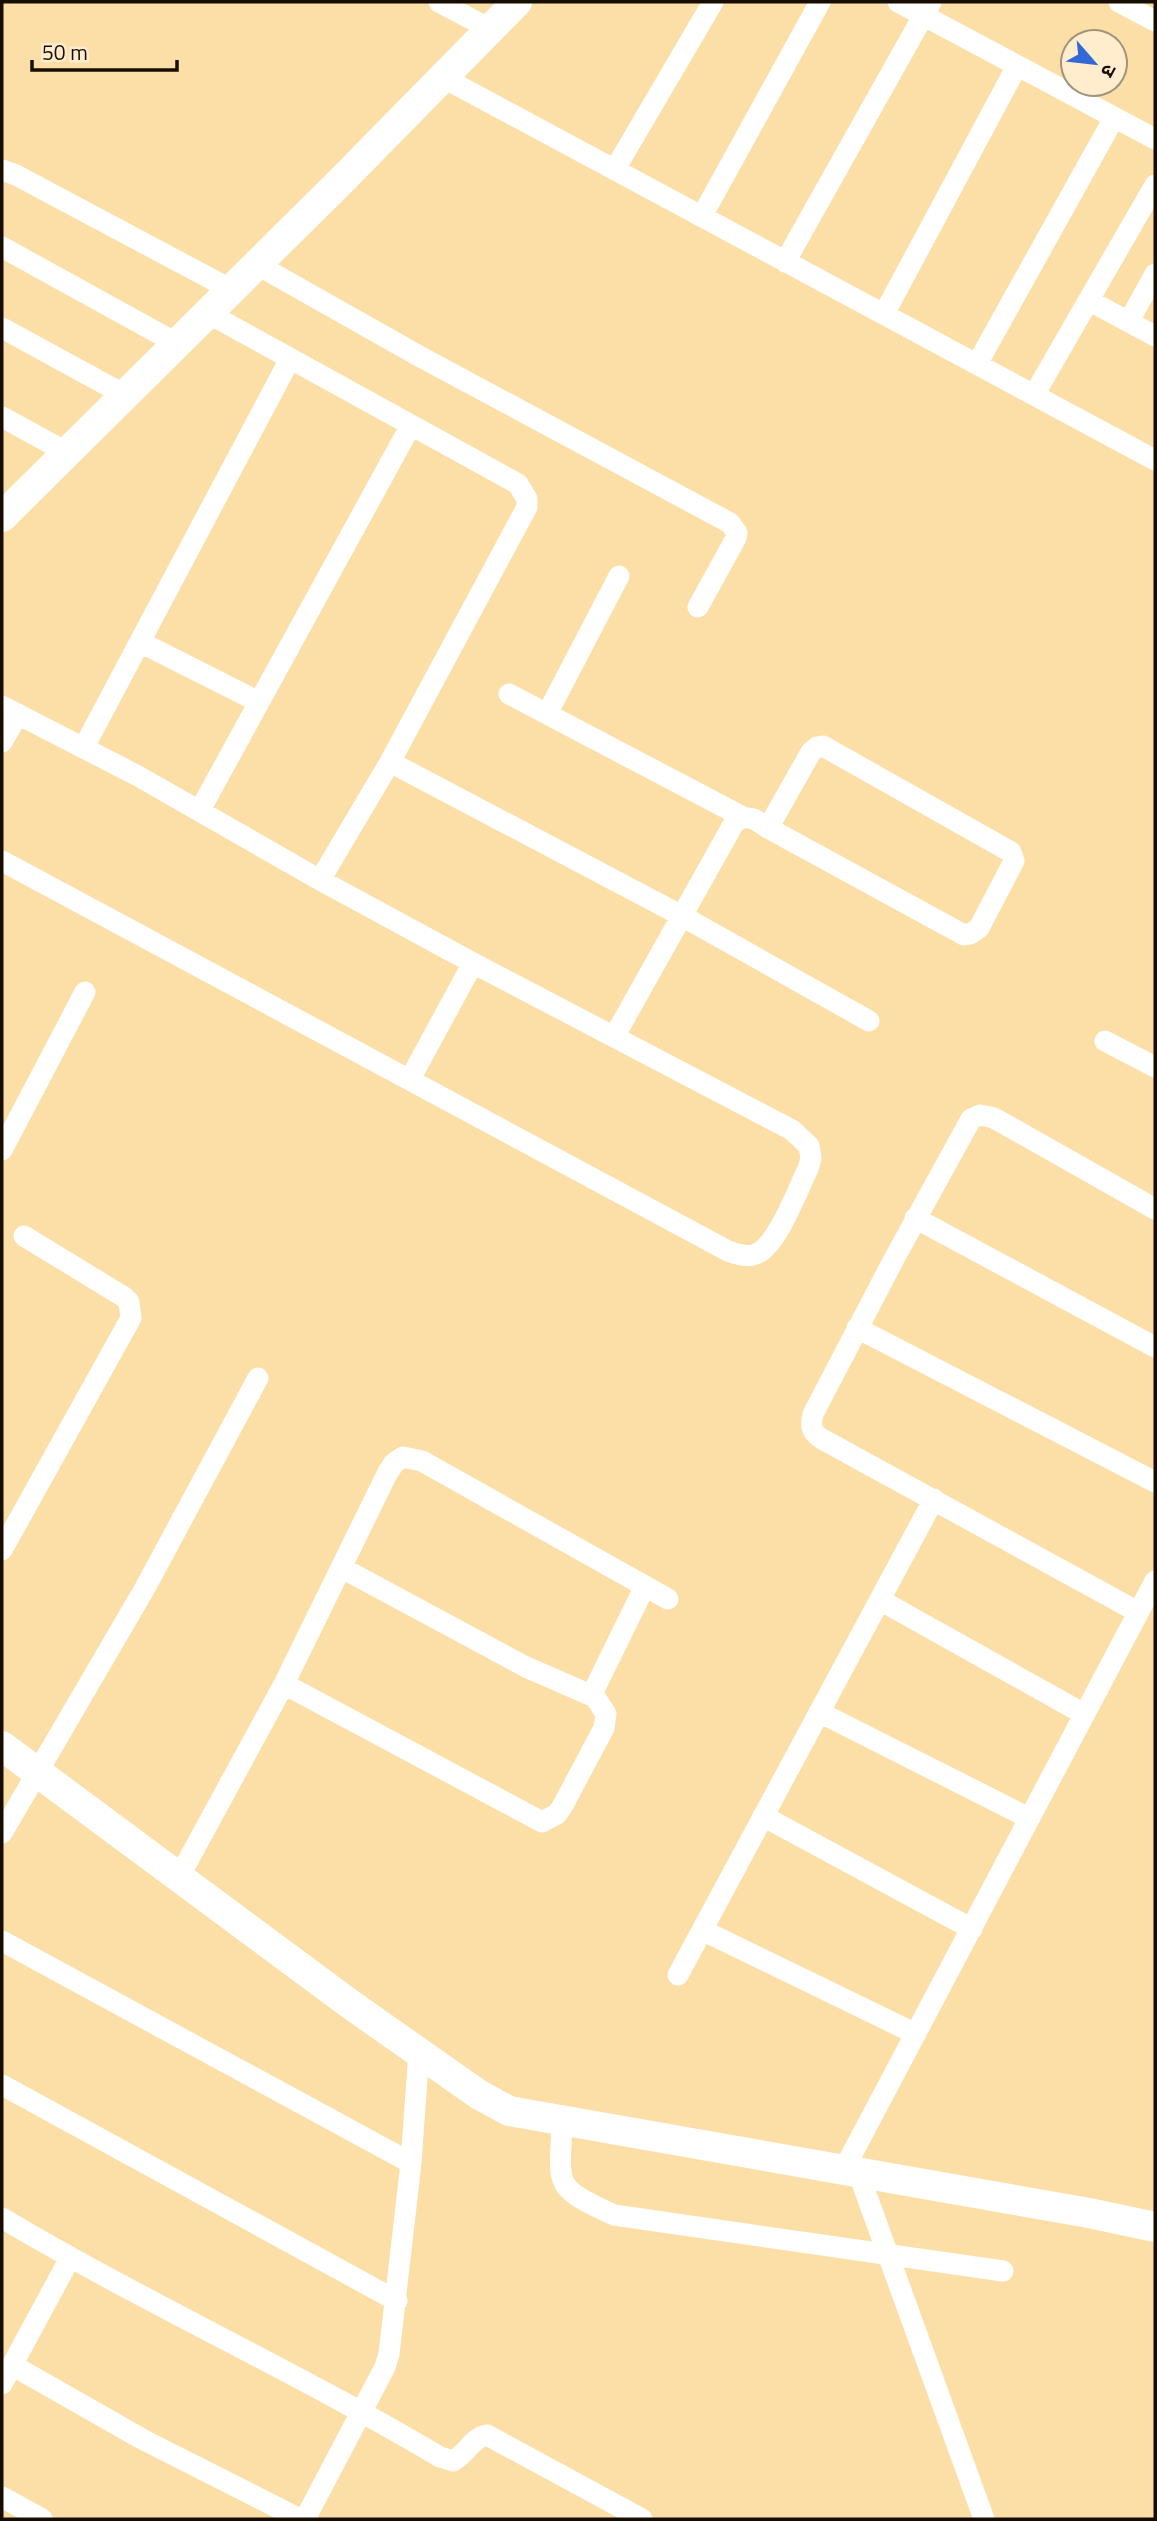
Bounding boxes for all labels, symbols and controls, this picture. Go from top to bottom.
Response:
scale bar [32,28,177,72]
north arrow [1059,28,1129,98]
text: 50 m [42,36,88,68]
text: उ [1094,59,1125,84]

